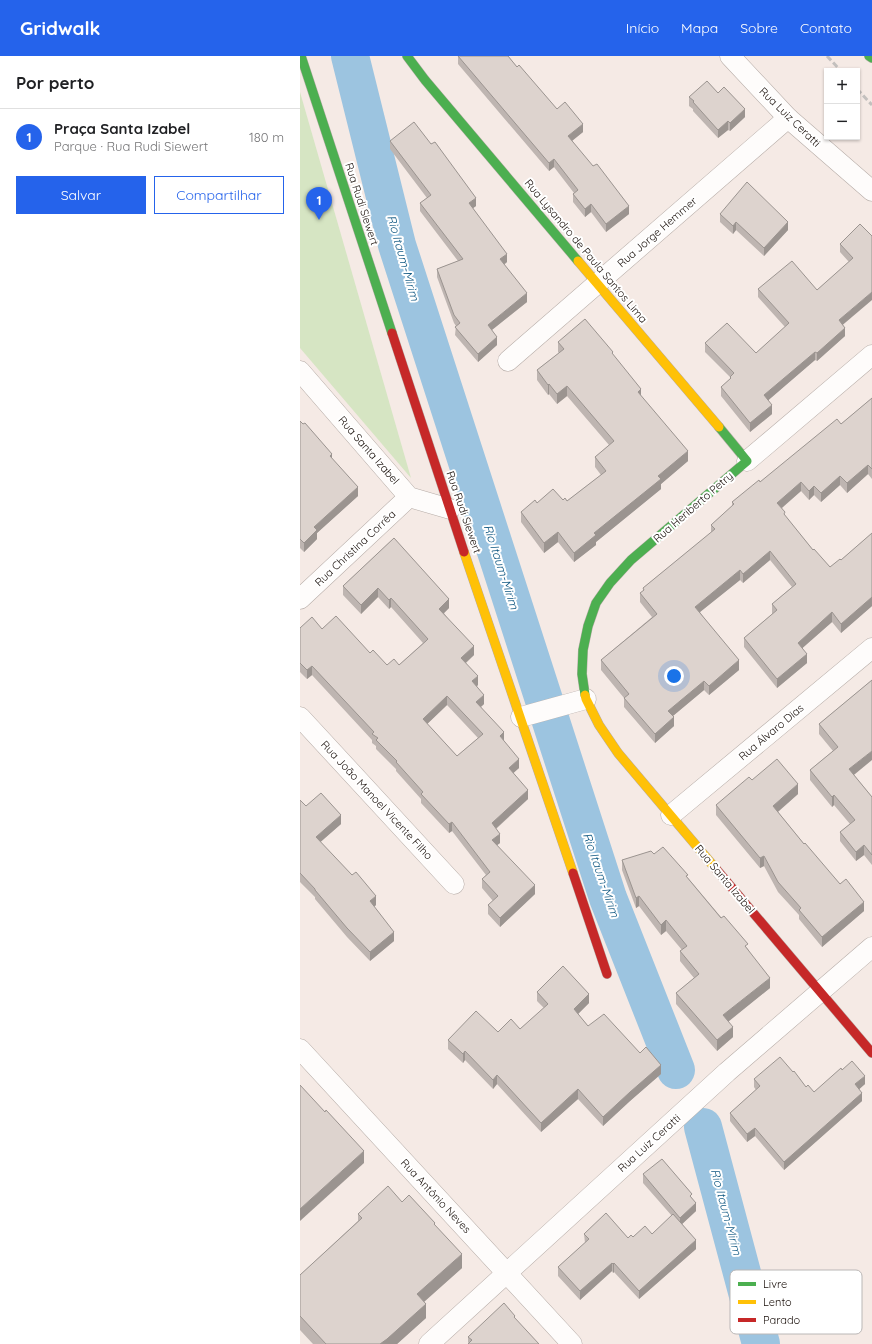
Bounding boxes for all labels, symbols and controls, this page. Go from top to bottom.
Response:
text: Gridwalk [20,16,100,40]
text: Início [626,19,659,37]
text: Mapa [681,19,718,37]
text: Sobre [740,19,778,37]
text: Contato [800,19,852,37]
map controls [824,68,860,140]
button: + [824,68,860,104]
text: Por perto [16,72,94,93]
street label: Rua Luiz Ceratti [756,84,824,150]
button: − [824,104,860,140]
text: Praça Santa Izabel [54,119,190,138]
text: 1 [26,129,32,145]
text: 180 m [249,129,284,145]
text: Parque · Rua Rudi Siewert [54,138,208,154]
street label: Rua Rudi Siewert [342,161,382,247]
button: Salvar [16,176,146,214]
button: Compartilhar [154,176,284,214]
street label: Rua Lysandro de Paula Santos Lima [522,176,650,326]
pin: 1 [306,187,332,220]
street label: Rua Jorge Hemmer [614,193,700,270]
water label: Rio Itaum-Mirim [384,213,423,303]
street label: Rua Santa Izabel [336,413,402,487]
street label: Rua Rudi Siewert [443,469,485,555]
street label: Rua Heriberto Petry [650,469,736,545]
street label: Rua Christina Corrêa [312,507,398,589]
water label: Rio Itaum-Mirim [481,522,523,612]
your location [664,666,684,686]
street label: Rua Álvaro Dias [736,701,806,763]
street label: Rua João Manoel Vicente Filho [318,738,436,863]
water label: Rio Itaum-Mirim [580,831,623,920]
street label: Rua Santa Izabel [692,842,758,916]
street label: Rua Luiz Ceratti [615,1111,683,1175]
street label: Rua Antônio Neves [398,1156,474,1236]
water label: Rio Itaum-Mirim [708,1167,745,1258]
legend [730,1270,862,1334]
text: Livre [763,1277,787,1291]
text: Lento [763,1295,792,1309]
text: Parado [763,1313,801,1327]

